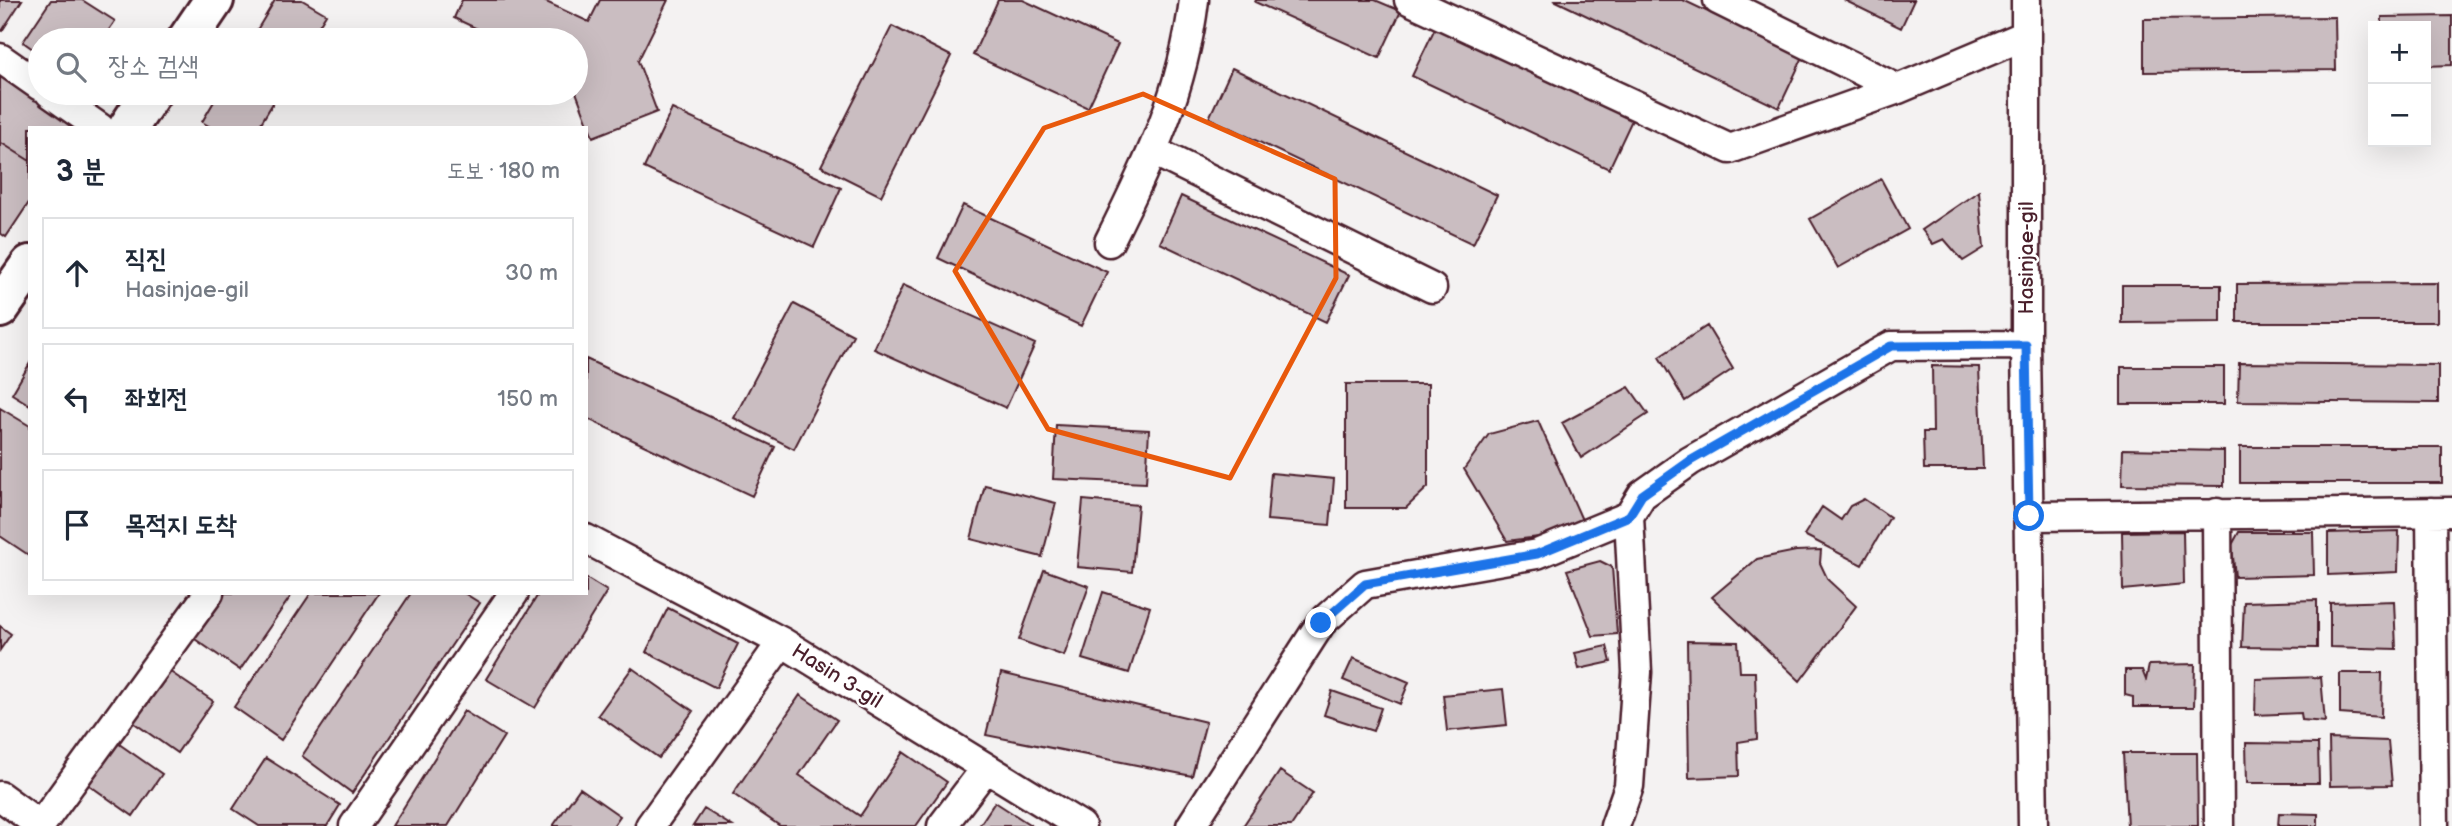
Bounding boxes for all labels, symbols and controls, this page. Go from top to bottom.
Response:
map controls [2368,21,2431,147]
button: + [2368,21,2431,84]
search box [28,28,588,105]
icon: search [52,48,90,86]
text: 장소 검색 [108,51,199,82]
button: − [2368,84,2431,147]
text: 3 분 [56,154,106,190]
text: 도보 · 180 m [447,157,560,185]
street label: Hasinjae-gil [2014,201,2039,315]
text: 직진 [125,244,167,275]
icon: ahead [58,254,96,292]
text: 30 m [505,259,558,287]
text: Hasinjae-gil [125,276,249,304]
icon: left [58,380,96,418]
text: 좌회전 [125,384,188,415]
text: 150 m [497,385,558,413]
route start [2013,500,2044,531]
icon: arrive [58,506,96,544]
text: 목적지 도착 [125,510,237,541]
route end [1305,607,1336,638]
street label: Hasin 3-gil [787,638,887,714]

